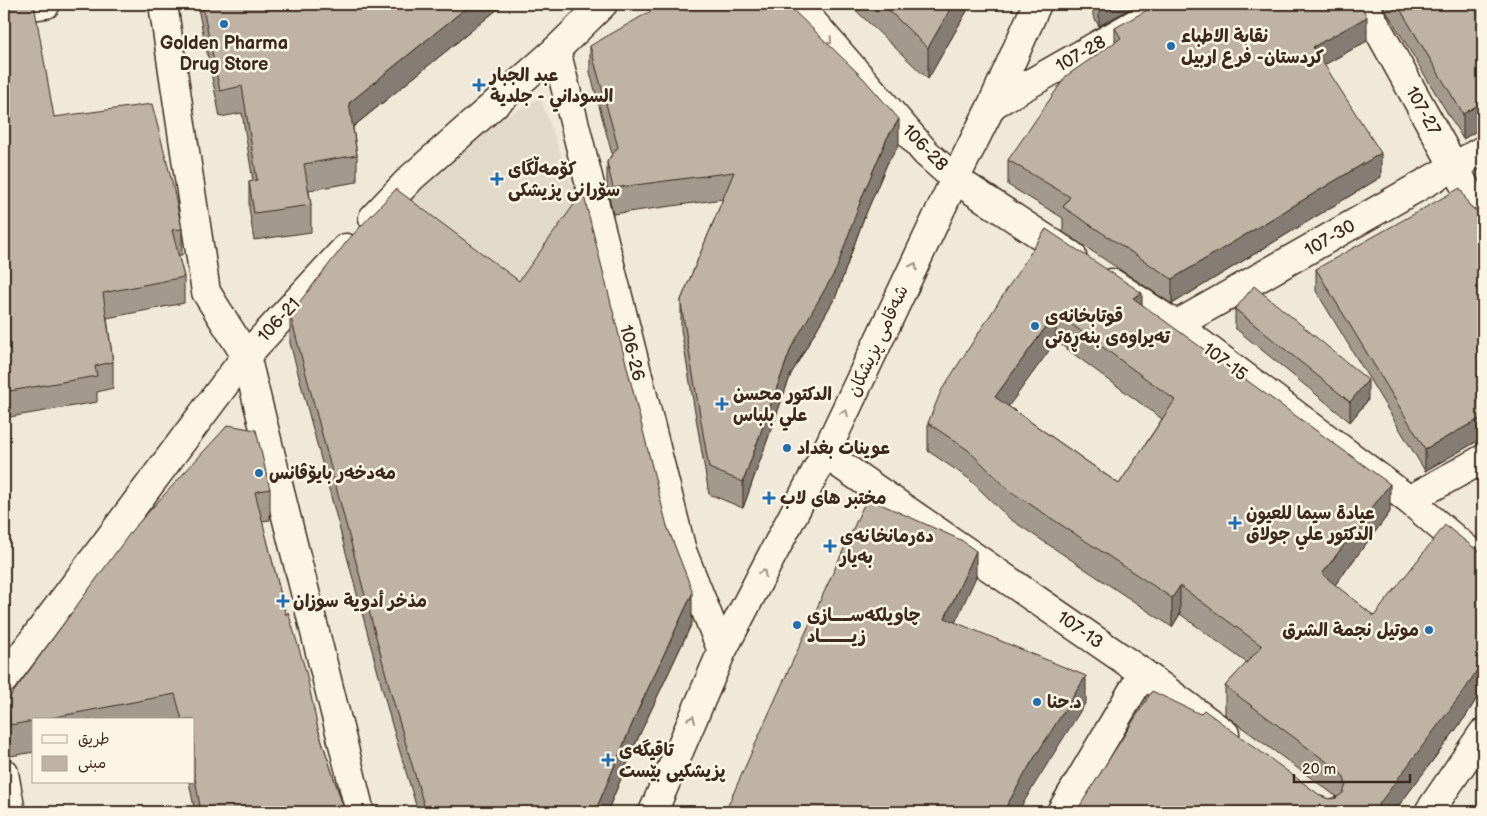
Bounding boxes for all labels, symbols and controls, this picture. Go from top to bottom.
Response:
marker: Golden Pharma Drug Store [218,18,230,30]
place label: نقابة الاطباء کردستان- فرع اربيل [1181,26,1324,69]
street label: 107-28 [1052,31,1110,77]
place label: Golden Pharma Drug Store [160,33,288,75]
one-way arrow [823,35,832,44]
marker: نقابة الاطباء کردستان- فرع اربيل [1165,40,1177,52]
place label: عبد الجبار السوداني - جلدية [488,65,613,112]
marker: عبد الجبار السوداني - جلدية [472,78,486,92]
street label: 107-27 [1401,83,1445,139]
street label: 106-28 [898,120,952,176]
place label: کۆمەڵگای سۆرانی پزیشکی [508,156,620,202]
marker: کۆمەڵگای سۆرانی پزیشکی [490,172,504,186]
street label: 107-30 [1301,215,1359,261]
one-way arrow [908,262,918,271]
street label: شەقامی پزیشکان [843,282,914,401]
street label: 106-21 [253,294,305,346]
place label: قوتابخانه‌ی ته‌یراوه‌ی بنه‌ڕه‌تی [1045,306,1171,352]
marker: قوتابخانه‌ی ته‌یراوه‌ی بنه‌ڕه‌تی [1029,320,1041,332]
street label: 106-26 [615,323,649,383]
street label: 107-15 [1199,338,1251,386]
place label: الدكتور محسن علي بلباس [733,384,832,431]
marker: الدكتور محسن علي بلباس [715,397,729,411]
one-way arrow [838,409,848,418]
place label: عوينات بغداد [797,438,890,459]
marker: عوينات بغداد [781,442,793,454]
place label: مەدخەر بایۆڤانس [269,462,396,484]
marker: مەدخەر بایۆڤانس [253,467,265,479]
place label: مختبر هاى لاب [780,488,887,509]
marker: مختبر هاى لاب [762,491,776,505]
place label: عيادة سيما للعيون الدكتور علي جولاق [1246,503,1375,550]
marker: عيادة سيما للعيون الدكتور علي جولاق [1228,516,1242,530]
place label: دەرمانخانەی بەیار [838,526,934,568]
marker: دەرمانخانەی بەیار [824,540,836,552]
one-way arrow [757,569,767,578]
place label: مذخر أدوية سوزان [293,590,427,612]
marker: مذخر أدوية سوزان [277,595,289,607]
place label: چاویلکەســــازی زیـــــــاد [807,605,921,647]
street label: 107-13 [1053,607,1107,653]
marker: چاویلکەســــازی زیـــــــاد [791,619,803,631]
place label: موتيل نجمة الشرق [1282,620,1419,641]
marker: موتيل نجمة الشرق [1423,624,1435,636]
place label: د.حنا [1047,692,1082,713]
marker: د.حنا [1031,696,1043,708]
one-way arrow [686,715,697,724]
legend [32,718,195,784]
text: طريق [78,730,110,749]
place label: تاقیگەی پزیشکیی بێست [619,739,726,783]
scale bar [1294,751,1411,783]
marker: تاقیگەی پزیشکیی بێست [601,753,615,767]
text: مبنى [78,754,106,773]
text: 20 m [1302,760,1336,779]

